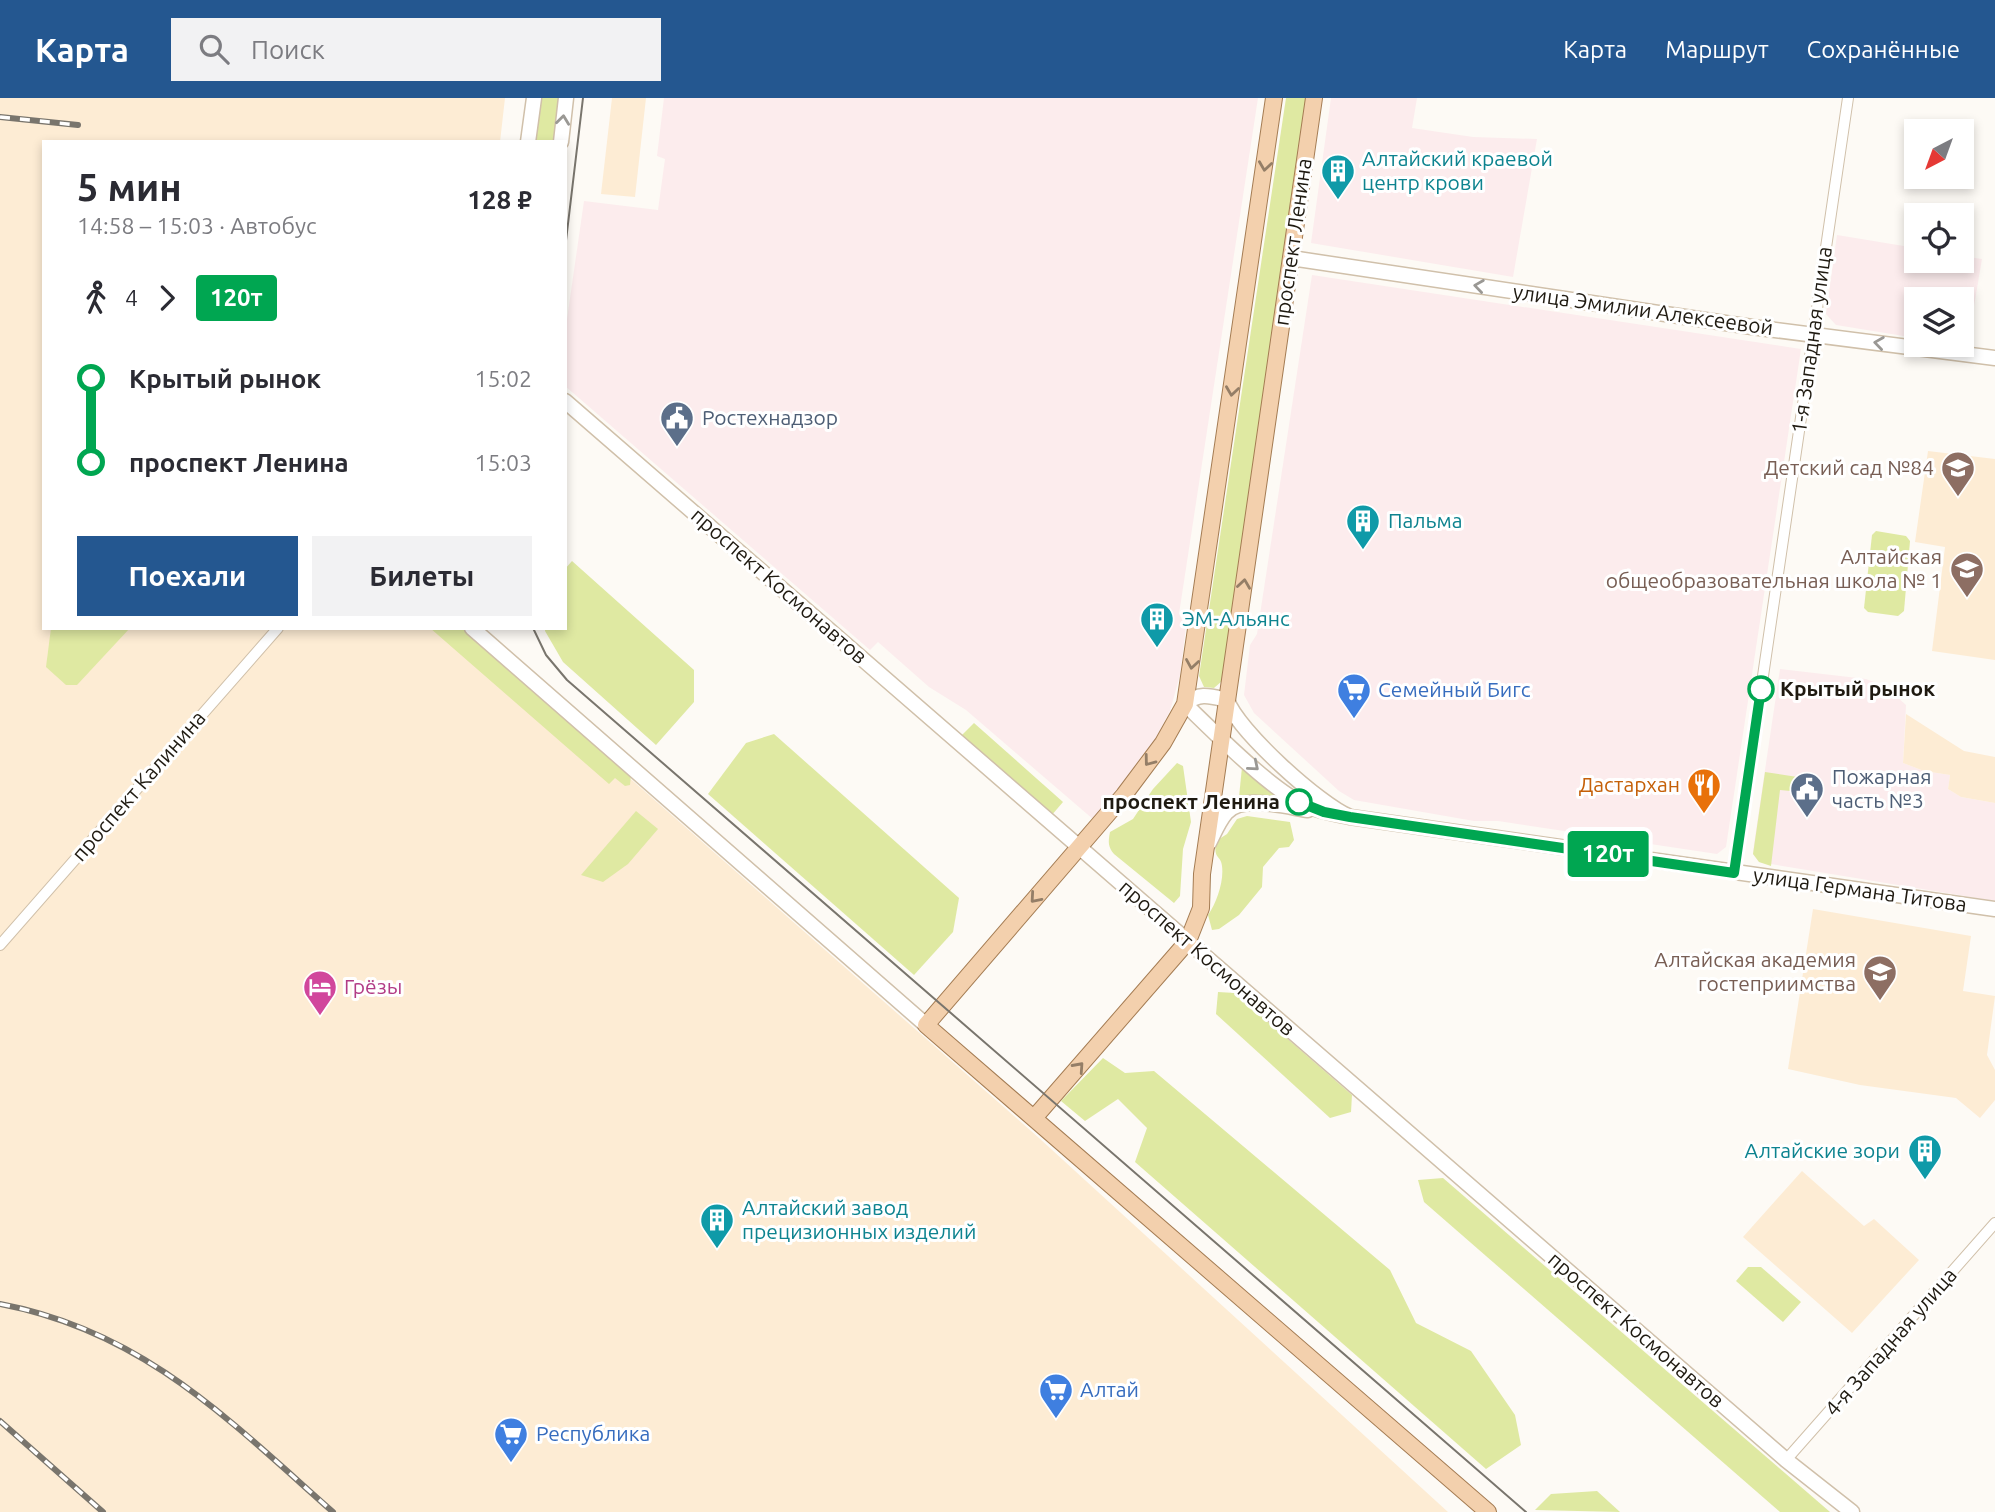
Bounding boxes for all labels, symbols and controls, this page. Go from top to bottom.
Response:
search box [171,18,661,81]
icon: search [195,30,233,68]
text: Карта [35,31,129,68]
text: Поиск [251,35,325,64]
text: Карта [1563,36,1627,63]
text: Маршрут [1665,36,1769,63]
text: Сохранённые [1807,36,1960,63]
one-way arrow [556,114,571,126]
north arrow [1904,119,1974,189]
map controls [1904,119,1974,357]
place label: Алтайский краевой центр крови [1362,146,1553,194]
building icon: Алтайский краевой центр крови [1319,152,1357,201]
street label: проспект Ленина [1268,157,1316,327]
one-way arrow [1257,160,1272,171]
text: 5 мин [77,166,182,208]
text: 128 ₽ [467,185,532,214]
button: locate [1904,203,1974,273]
text: 14:58 – 15:03 · Автобус [77,213,317,238]
street label: 1-я Западная улица [1786,245,1836,435]
icon: walk [77,279,115,317]
icon: forward [148,279,186,317]
one-way arrow [1473,279,1485,294]
street label: улица Эмилии Алексеевой [1511,279,1775,339]
text: 120т [210,284,263,311]
text: 4 [125,285,138,310]
button: layers [1904,287,1974,357]
one-way arrow [1873,335,1885,350]
text: Крытый рынок [129,364,321,393]
text: 15:02 [474,366,532,391]
one-way arrow [1225,385,1240,397]
public building icon: Ростехнадзор [658,399,696,448]
place label: Ростехнадзор [702,405,838,429]
text: проспект Ленина [129,448,349,477]
school or university icon: Детский сад №84 [1939,449,1977,498]
text: 15:03 [474,450,532,475]
place label: Детский сад №84 [1764,455,1934,479]
street label: проспект Космонавтов [687,502,872,668]
building icon: Пальма [1344,502,1382,551]
place label: Пальма [1388,508,1463,532]
button: Поехали [77,536,298,616]
button: Билеты [312,536,532,616]
place label: Алтайская общеобразовательная школа № 1 [1606,544,1942,592]
school or university icon: Алтайская общеобразовательная школа № 1 [1948,550,1986,599]
one-way arrow [1236,578,1251,590]
building icon: ЭМ-Альянс [1138,600,1176,649]
place label: ЭМ-Альянс [1182,606,1290,630]
one-way arrow [1185,658,1200,670]
supermarket icon: Семейный Бигс [1335,671,1373,720]
marker: Крытый рынок [1748,676,1774,702]
place label: Крытый рынок [1780,676,1935,700]
place label: Семейный Бигс [1378,677,1531,701]
street label: проспект Калинина [67,705,210,865]
one-way arrow [1144,753,1157,766]
one-way arrow [1246,758,1259,770]
place label: Пожарная часть №3 [1832,764,1932,812]
restaurant icon: Дастархан [1685,766,1723,815]
public building icon: Пожарная часть №3 [1788,770,1826,819]
place label: Дастархан [1579,772,1680,796]
place label: проспект Ленина [1103,789,1280,813]
marker: проспект Ленина [1286,789,1312,815]
line badge: 120т [1559,831,1657,877]
text: 120т [1582,840,1634,867]
street label: улица Германа Титова [1752,862,1968,916]
street label: проспект Космонавтов [1115,874,1300,1040]
one-way arrow [1030,891,1043,903]
place label: Алтайская академия гостеприимства [1654,947,1856,995]
school or university icon: Алтайская академия гостеприимства [1861,953,1899,1002]
hotel icon: Грёзы [301,968,339,1017]
place label: Грёзы [344,974,402,998]
one-way arrow [1071,1062,1083,1075]
building icon: Алтайские зори [1906,1132,1944,1181]
place label: Алтайские зори [1745,1138,1900,1162]
place label: Алтайский завод прецизионных изделий [742,1195,976,1243]
building icon: Алтайский завод прецизионных изделий [698,1201,736,1250]
street label: проспект Космонавтов [1544,1246,1729,1412]
street label: 4-я Западная улица [1819,1262,1961,1420]
supermarket icon: Алтай [1037,1371,1075,1420]
place label: Алтай [1080,1377,1139,1401]
supermarket icon: Республика [492,1415,530,1464]
place label: Республика [536,1421,650,1445]

